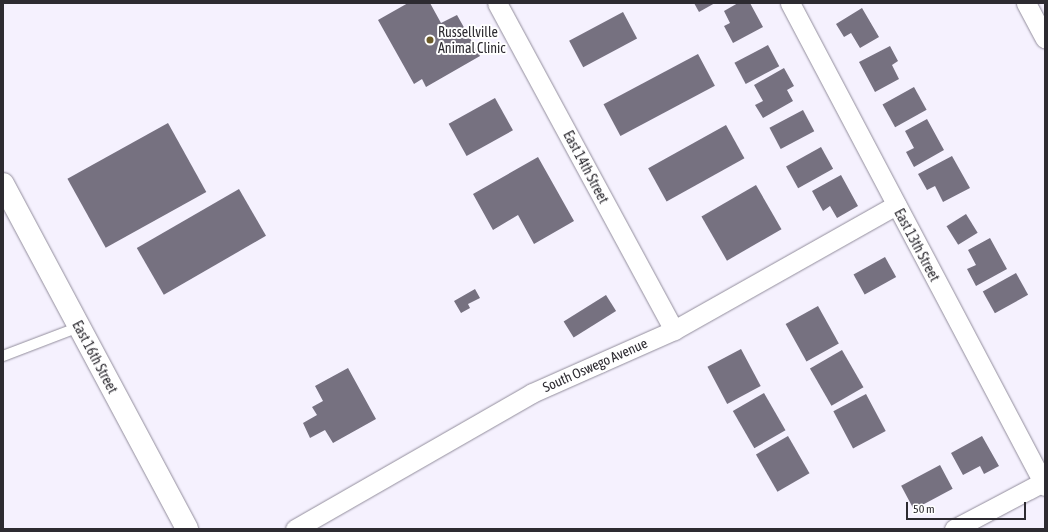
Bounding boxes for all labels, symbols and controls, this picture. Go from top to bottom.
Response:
place label: Russellville Animal Clinic [438,24,506,56]
marker: Russellville Animal Clinic [425,35,435,45]
street label: East 14th Street [560,128,612,206]
street label: East 13th Street [891,206,943,284]
street label: East 16th Street [69,318,121,396]
street label: South Oswego Avenue [540,334,650,396]
scale bar [908,494,1028,520]
text: 50 m [913,502,935,516]

